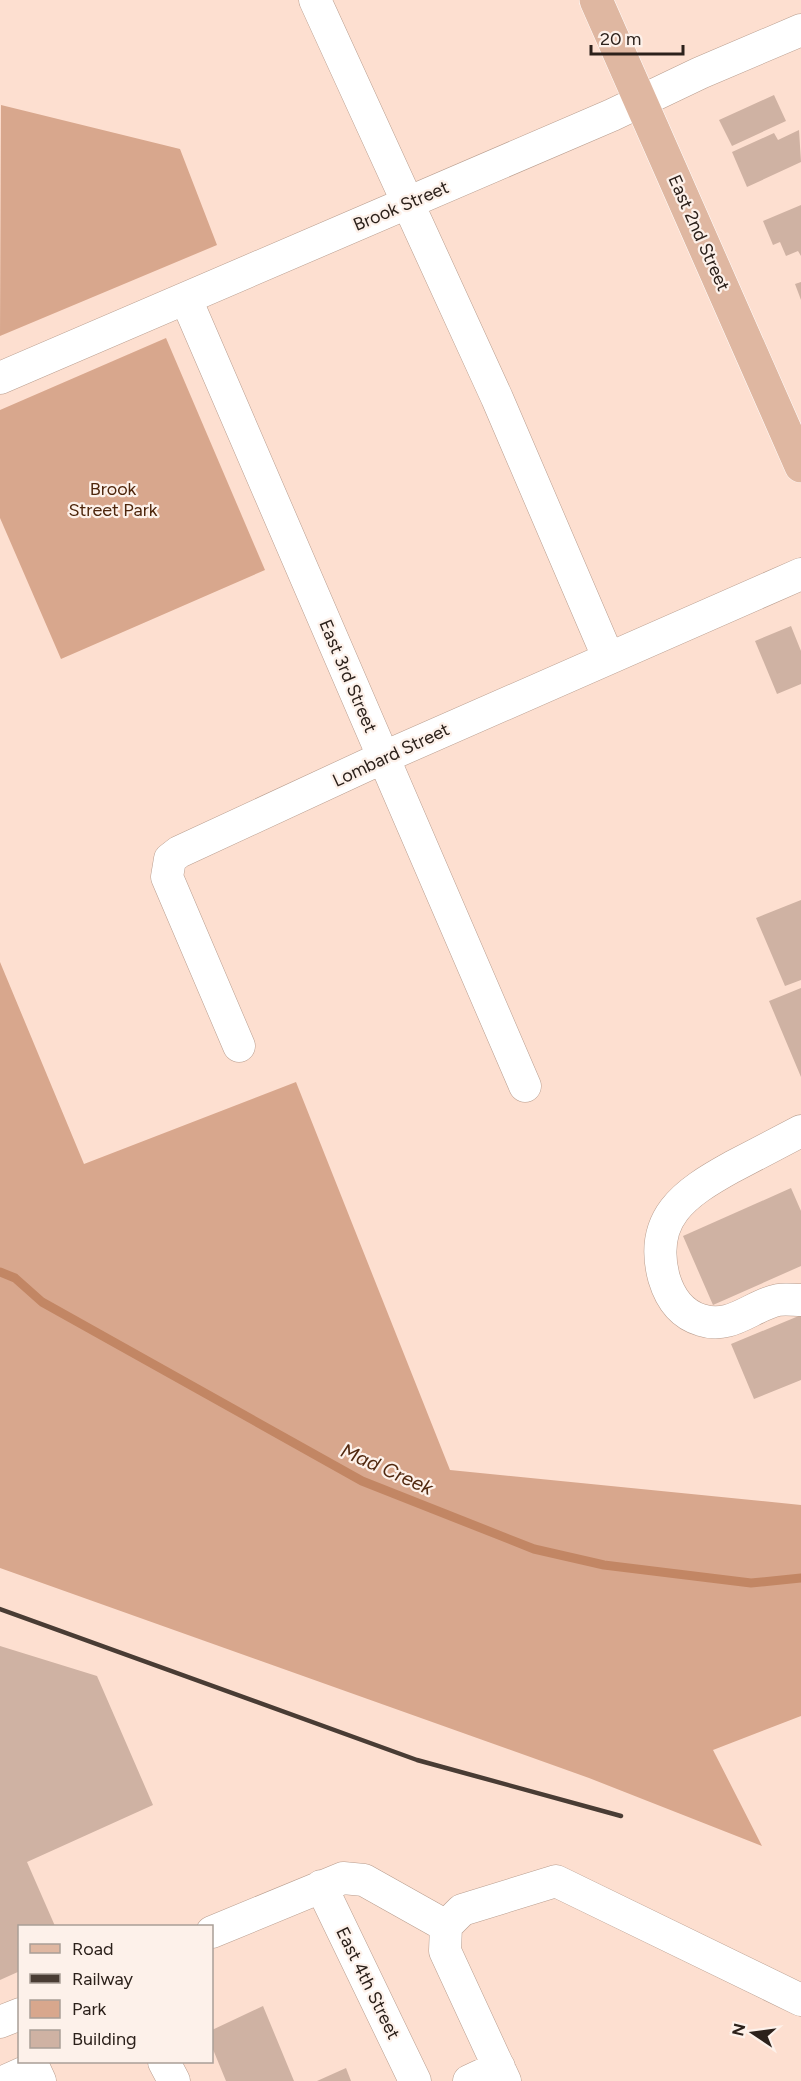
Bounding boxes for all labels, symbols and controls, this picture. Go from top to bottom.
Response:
scale bar [591,18,682,56]
text: 20 m [600,28,641,50]
street label: East 2nd Street [664,171,735,295]
street label: Brook Street [350,176,452,236]
park label: Brook Street Park [68,478,158,521]
street label: East 3rd Street [314,616,382,736]
street label: Lombard Street [329,718,453,792]
water label: Mad Creek [337,1438,438,1500]
street label: East 4th Street [331,1923,405,2043]
legend [18,1925,213,2063]
text: Road [72,1938,113,1960]
text: Railway [72,1968,134,1990]
text: Park [72,1998,107,2020]
north arrow [723,2003,783,2063]
text: N [728,2022,750,2038]
text: Building [72,2028,137,2050]

